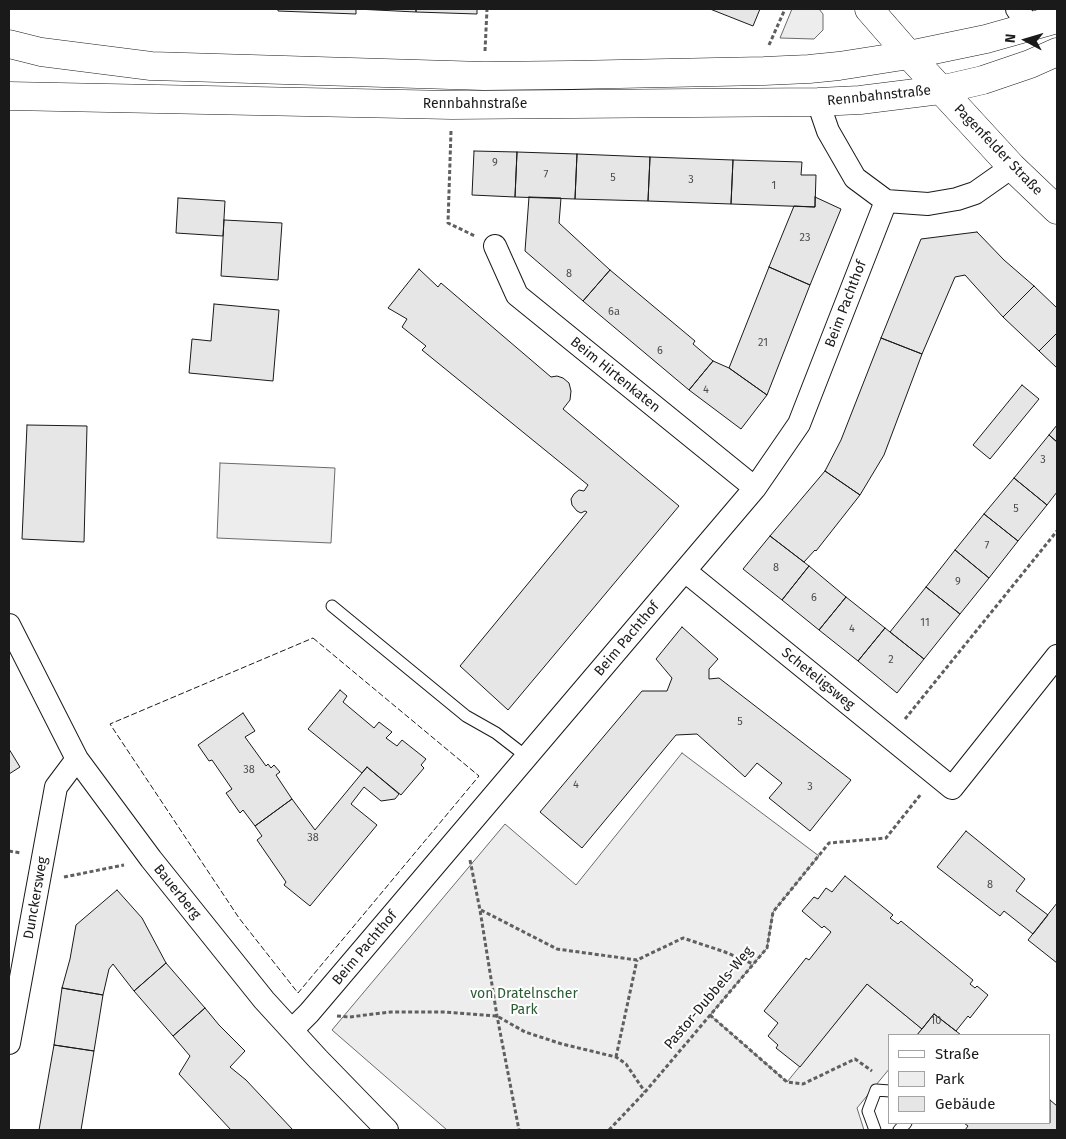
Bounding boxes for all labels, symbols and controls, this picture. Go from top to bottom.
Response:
north arrow [1001,15,1051,65]
text: N [1002,33,1020,44]
street label: Rennbahnstraße [826,82,932,110]
street label: Rennbahnstraße [423,96,527,112]
street label: Pagenfelder Straße [950,101,1046,199]
house number: 9 [492,156,498,170]
house number: 7 [544,168,548,182]
house number: 5 [610,171,616,185]
house number: 3 [688,173,694,187]
house number: 1 [772,179,776,193]
house number: 23 [800,231,810,245]
street label: Beim Pachthof [822,258,870,350]
house number: 8 [566,267,572,281]
house number: 6a [608,305,620,319]
street label: Beim Hirtenkaten [567,334,663,416]
house number: 21 [758,336,768,350]
house number: 6 [657,344,663,358]
house number: 4 [703,383,709,397]
house number: 3 [1040,453,1046,467]
house number: 5 [1013,502,1019,516]
house number: 7 [985,539,989,553]
house number: 8 [773,561,779,575]
house number: 9 [955,575,961,589]
house number: 6 [811,591,817,605]
street label: Beim Pachthof [591,598,663,680]
house number: 11 [920,616,930,630]
house number: 4 [849,622,855,636]
street label: Scheteligsweg [778,644,858,714]
house number: 2 [888,653,894,667]
house number: 5 [737,715,743,729]
house number: 38 [243,763,255,777]
house number: 4 [573,778,579,792]
house number: 3 [807,780,813,794]
house number: 38 [307,831,319,845]
street label: Dunckersweg [20,856,52,940]
street label: Bauerberg [150,861,204,923]
house number: 8 [987,878,993,892]
street label: Beim Pachthof [329,907,401,989]
street label: Pastor-Dubbels-Weg [661,943,757,1053]
park label: von Dratelnscher Park [470,986,578,1019]
house number: 10 [931,1014,941,1028]
legend [888,1034,1051,1124]
text: Straße [935,1045,979,1063]
text: Park [935,1070,965,1088]
text: Gebäude [935,1095,995,1113]

